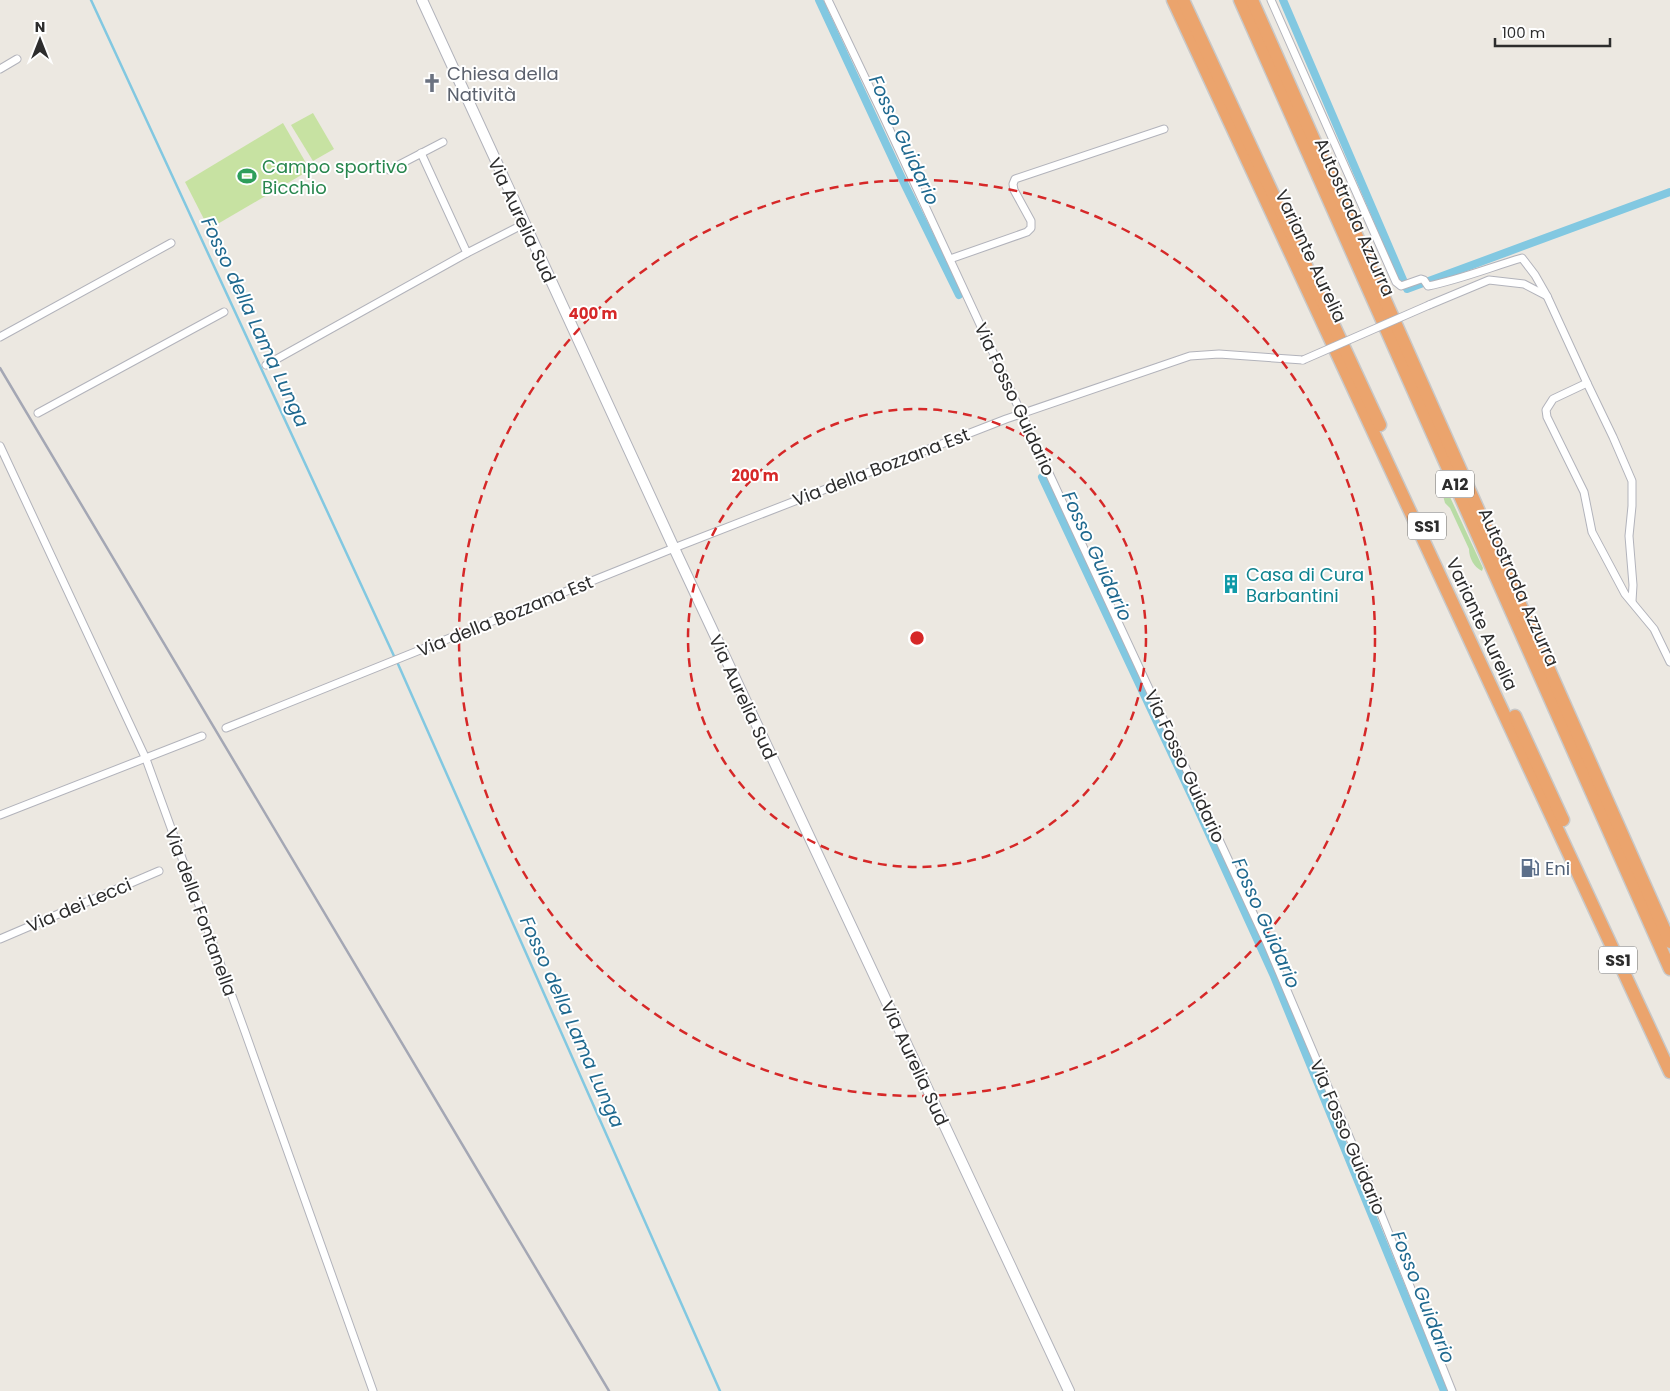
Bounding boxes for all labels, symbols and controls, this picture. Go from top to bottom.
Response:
north arrow [15,15,65,65]
scale bar [1495,15,1610,47]
text: N [35,17,45,37]
text: 100 m [1502,22,1545,43]
place label: Chiesa della Natività [447,61,559,107]
water label: Fosso Guidario [862,71,946,209]
church icon: Chiesa della Natività [421,72,443,94]
street label: Autostrada Azzurra [1309,134,1401,300]
street label: Via Aurelia Sud [482,153,562,287]
place label: Campo sportivo Bicchio [262,154,408,200]
sports icon: Campo sportivo Bicchio [236,165,258,187]
street label: Variante Aurelia [1269,185,1353,327]
water label: Fosso della Lama Lunga [194,212,316,432]
text: 400 m [569,303,618,324]
street label: Via Fosso Guidario [969,318,1061,480]
street label: Via della Bozzana Est [789,422,973,512]
text: 200 m [731,465,779,486]
road number: A12 [1436,470,1474,498]
water label: Fosso Guidario [1055,487,1139,625]
street label: Autostrada Azzurra [1473,504,1565,670]
road number: SS1 [1408,512,1446,540]
street label: Variante Aurelia [1440,553,1524,695]
place label: Casa di Cura Barbantini [1246,562,1364,608]
street label: Via della Bozzana Est [413,569,597,663]
building icon: Casa di Cura Barbantini [1220,573,1242,595]
centre of rings [908,629,926,647]
street label: Via Aurelia Sud [703,630,783,764]
street label: Via Fosso Guidario [1139,685,1231,847]
street label: Via della Fontanella [159,824,243,1000]
water label: Fosso Guidario [1225,853,1307,993]
place label: Eni [1545,856,1570,881]
fuel station icon: Eni [1519,857,1541,879]
street label: Via dei Lecci [23,872,135,938]
water label: Fosso della Lama Lunga [513,912,631,1132]
road number: SS1 [1599,946,1637,974]
street label: Via Aurelia Sud [875,996,955,1130]
street label: Via Fosso Guidario [1304,1056,1392,1218]
water label: Fosso Guidario [1384,1227,1462,1367]

